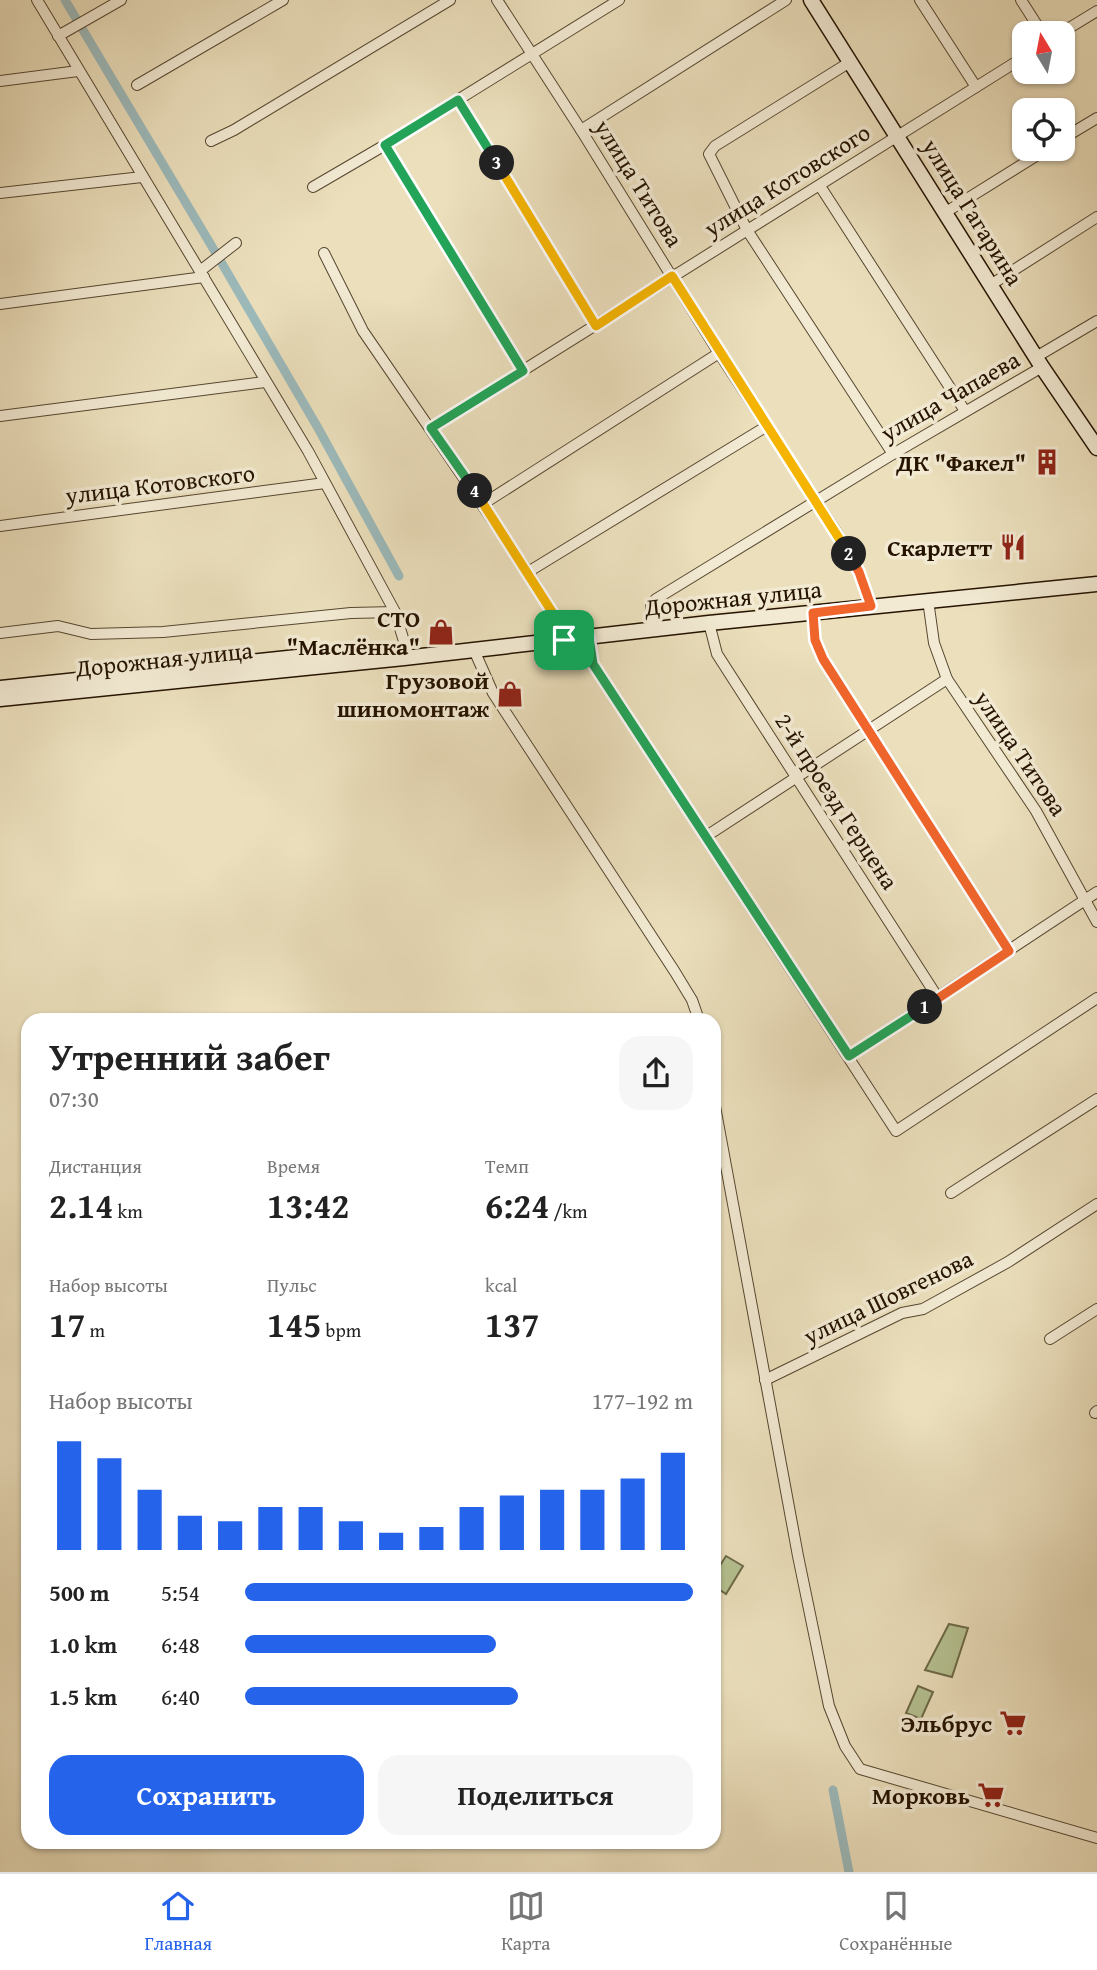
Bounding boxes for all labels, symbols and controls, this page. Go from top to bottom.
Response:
north arrow [1012,21,1074,84]
map controls [1012,21,1075,161]
button: locate [1012,98,1075,161]
street label: улица Титова [585,111,693,254]
street label: улица Котовского [696,115,877,246]
street label: улица Гагарина [913,131,1032,293]
pin: 3 [480,146,514,180]
text: 3 [492,148,501,176]
street label: улица Чапаева [873,342,1027,451]
place label: ДК "Факел" [895,445,1026,480]
building icon: ДК "Факел" [1032,447,1062,477]
street label: улица Котовского [62,455,257,513]
pin: 4 [458,474,492,508]
text: 4 [470,476,479,504]
place label: Скарлетт [887,530,992,565]
restaurant icon: Скарлетт [998,532,1028,562]
pin: 2 [832,536,866,572]
text: 2 [844,539,853,567]
street label: Дорожная улица [642,571,824,625]
place label: СТО "Маслёнка" [287,601,420,664]
pin [534,610,594,670]
shop icon: СТО "Маслёнка" [426,617,456,647]
icon: arrive [545,621,583,659]
street label: Дорожная улица [73,632,255,686]
place label: Грузовой шиномонтаж [337,663,490,726]
shop icon: Грузовой шиномонтаж [495,679,525,709]
street label: улица Титова [965,682,1076,823]
street label: 2-й проезд Герцена [767,706,908,897]
pin: 1 [908,990,942,1024]
text: 1 [920,992,929,1020]
text: Утренний забег [49,1028,330,1084]
button: share [619,1036,693,1110]
text: 07:30 [49,1082,99,1115]
text: Дистанция [49,1152,142,1180]
text: Время [267,1152,320,1180]
text: Темп [485,1152,529,1180]
text: 2.14 [49,1180,113,1231]
text: 13:42 [267,1180,349,1231]
text: 6:24 [485,1180,549,1231]
text: km [113,1197,143,1225]
text: /km [549,1197,588,1225]
street label: улица Шовгенова [796,1241,979,1354]
text: Набор высоты [49,1271,168,1299]
text: Пульс [267,1271,317,1299]
text: kcal [485,1271,517,1299]
text: 17 [49,1299,85,1350]
text: 145 [267,1299,321,1350]
text: 137 [485,1299,539,1350]
text: m [85,1316,105,1344]
text: bpm [321,1316,361,1344]
text: Набор высоты [49,1384,193,1417]
text: 177–192 m [592,1384,693,1417]
text: 500 m [49,1576,110,1609]
text: 5:54 [161,1576,200,1609]
text: 1.0 km [49,1628,117,1661]
text: 6:48 [161,1628,200,1661]
text: 1.5 km [49,1680,117,1713]
text: 6:40 [161,1680,200,1713]
place label: Эльбрус [901,1706,992,1741]
supermarket icon: Эльбрус [998,1708,1028,1738]
button: Сохранить [49,1755,364,1835]
button: Поделиться [378,1755,693,1835]
place label: Морковь [872,1778,970,1813]
supermarket icon: Морковь [976,1780,1006,1810]
tab: Главная [144,1887,212,1957]
tab: Карта [501,1887,550,1957]
tab: Сохранённые [839,1887,953,1957]

